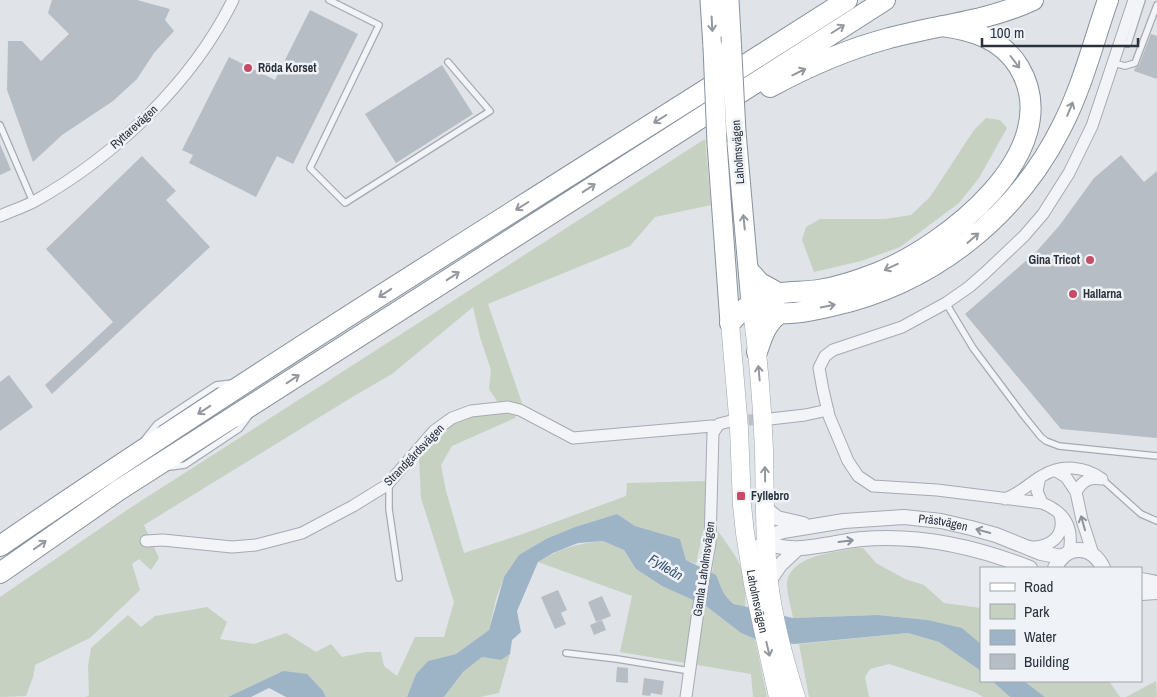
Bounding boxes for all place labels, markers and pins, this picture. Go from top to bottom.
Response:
place label: Röda Korset [258,60,317,76]
marker: Röda Korset [242,62,254,74]
place label: Gina Tricot [1029,252,1081,268]
marker: Gina Tricot [1084,254,1096,266]
place label: Hallarna [1083,286,1122,302]
marker: Hallarna [1067,288,1079,300]
place label: Fyllebro [751,488,789,504]
marker: Fyllebro [735,490,747,502]

